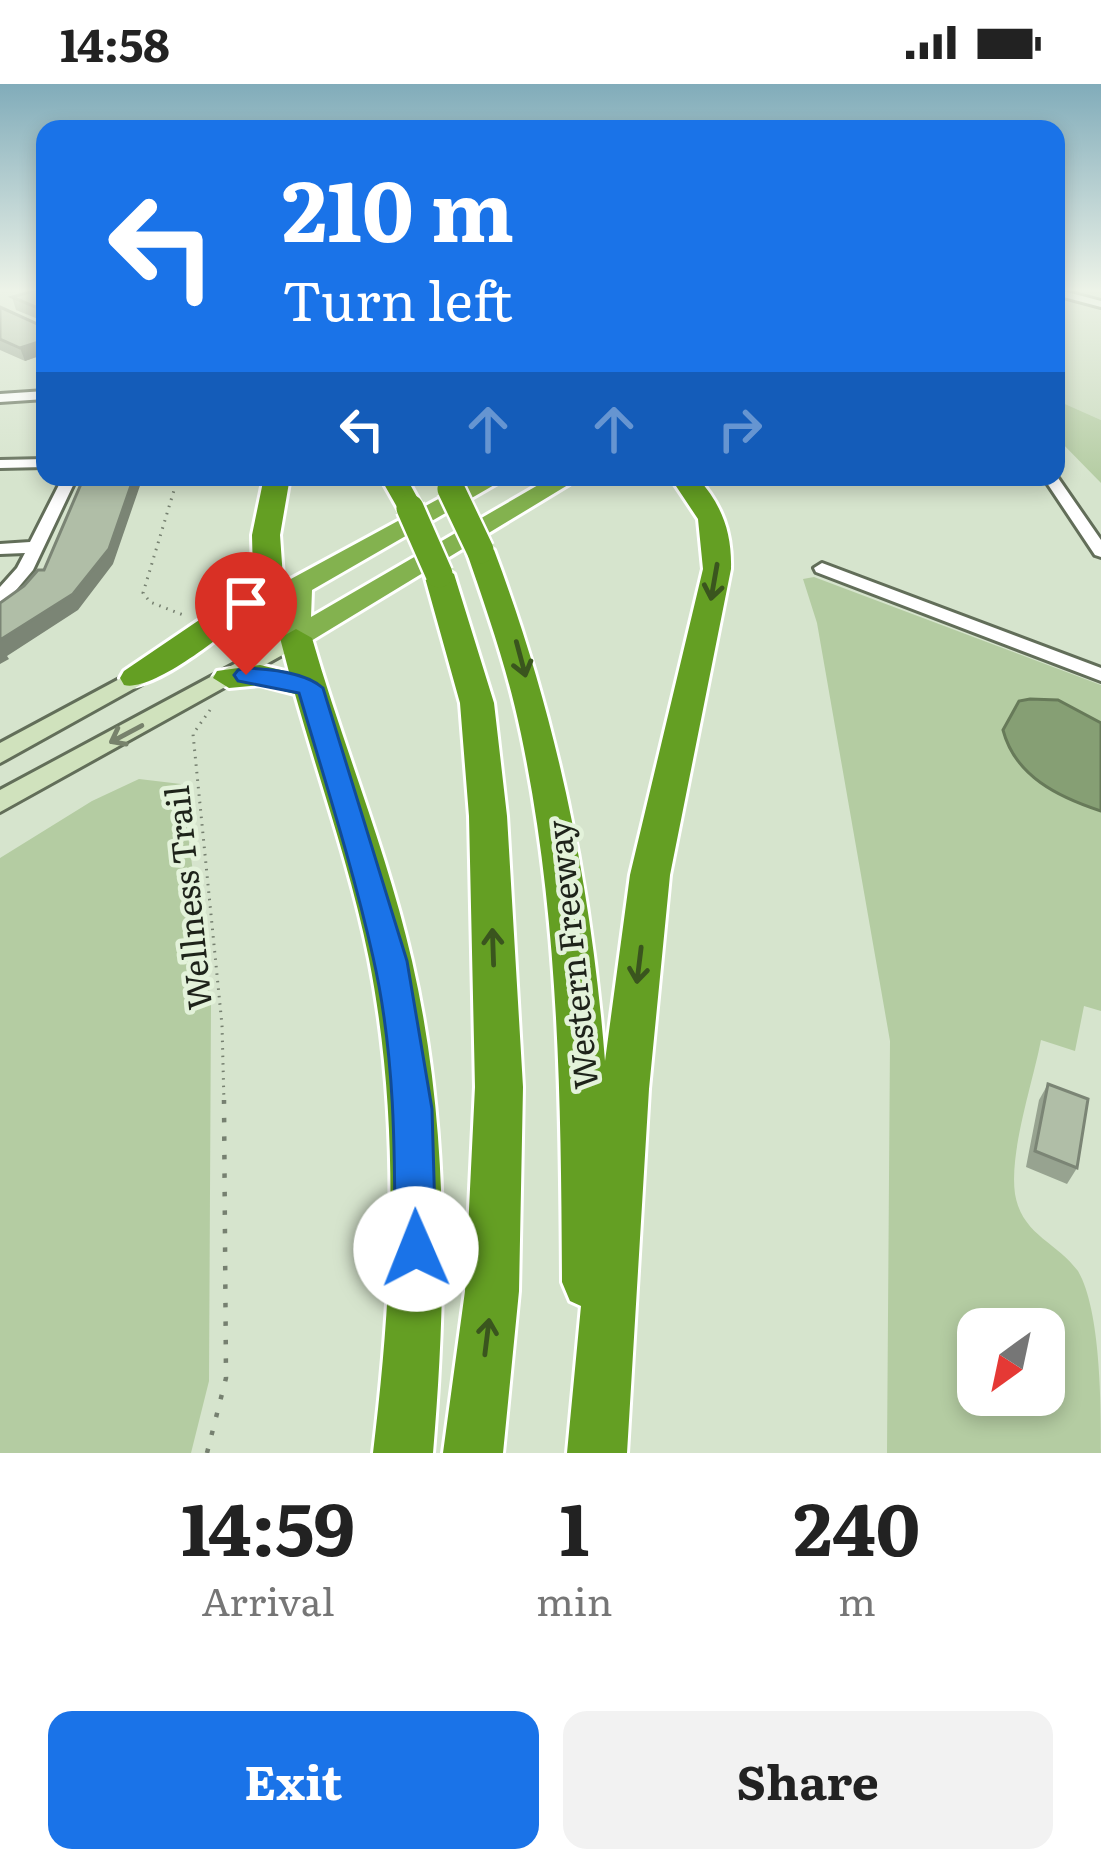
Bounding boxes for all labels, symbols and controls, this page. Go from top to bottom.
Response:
text: 14:58 [60,9,170,76]
text: 210 m [282,143,514,268]
icon: left [84,168,240,324]
text: Turn left [282,257,513,338]
icon: left [329,396,395,462]
icon: ahead [455,396,521,462]
icon: ahead [581,396,647,462]
icon: right [707,396,773,462]
pin [195,552,297,675]
one-way arrow [702,562,724,601]
icon: arrive [213,570,279,636]
one-way arrow [511,639,533,677]
one-way arrow [110,723,145,746]
street label: Wellness Trail [150,783,222,1013]
street label: Western Freeway [532,818,608,1092]
one-way arrow [482,928,505,967]
one-way arrow [628,944,650,983]
position arrow [353,1186,479,1312]
north arrow [957,1308,1065,1416]
map controls [957,1308,1065,1416]
one-way arrow [476,1318,498,1357]
text: 14:59 [181,1471,355,1578]
text: 1 [559,1471,589,1578]
text: 240 [794,1471,920,1578]
text: Arrival [201,1570,335,1628]
text: min [536,1570,613,1628]
text: m [838,1570,876,1628]
button: Exit [48,1711,539,1849]
button: Share [563,1711,1053,1849]

